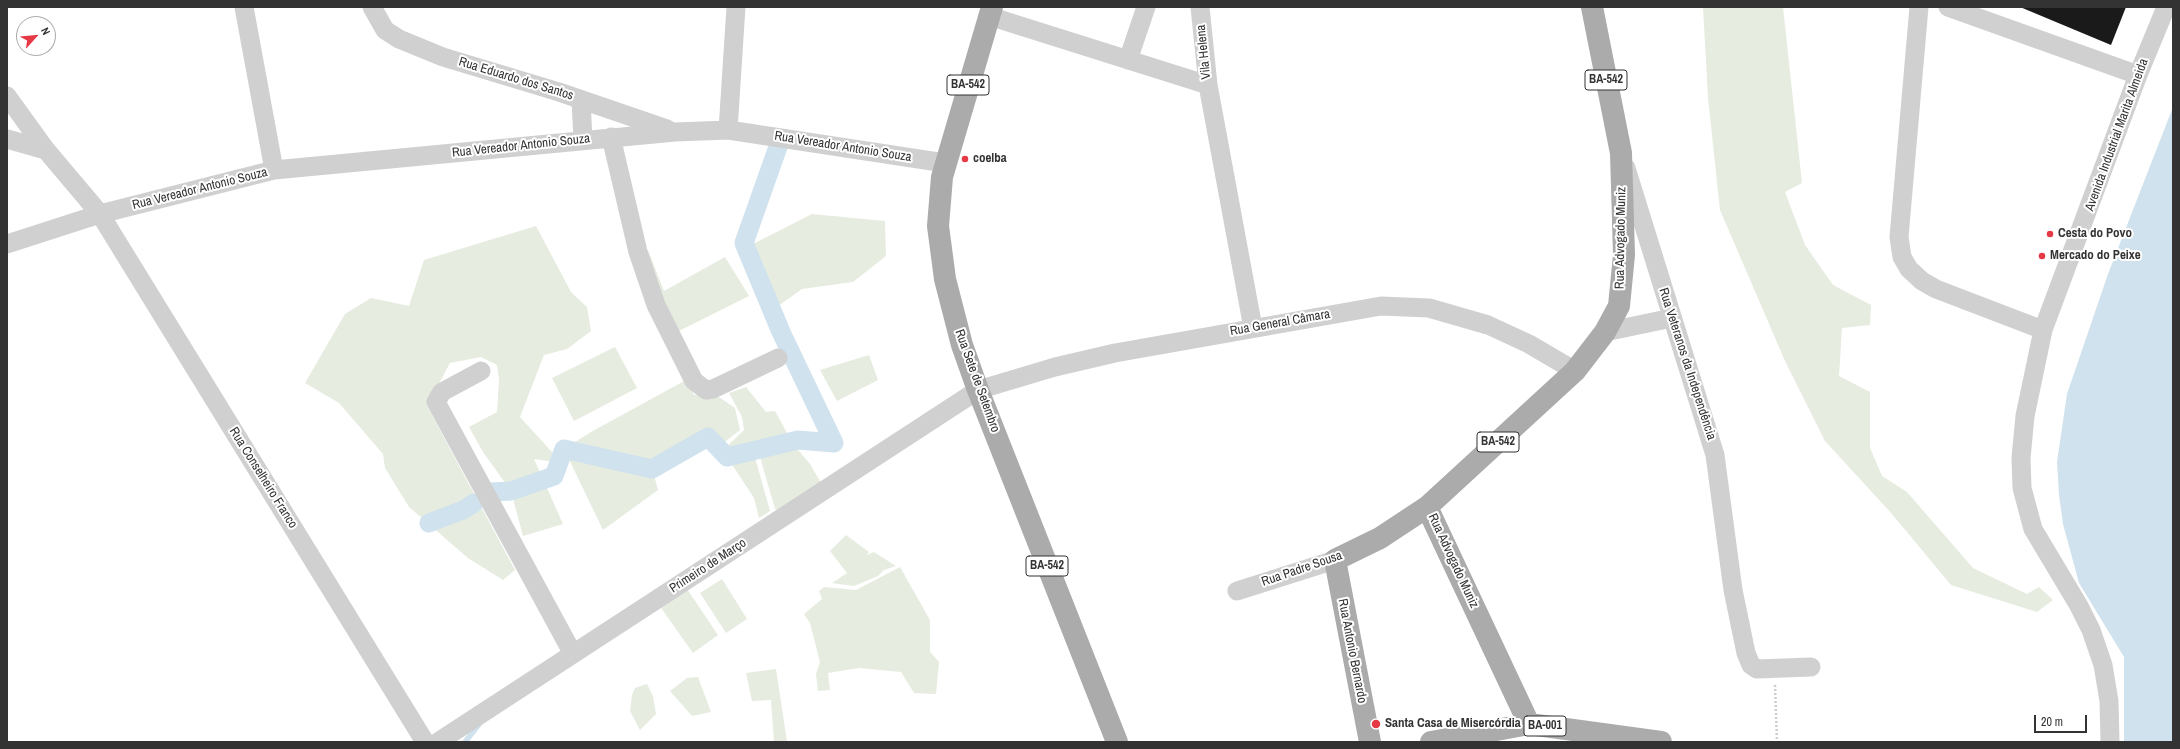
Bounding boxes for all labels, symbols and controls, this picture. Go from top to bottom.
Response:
north arrow [16,16,56,56]
street label: Vila Helena [1193,24,1215,80]
text: N [38,25,54,37]
street label: Rua Eduardo dos Santos [457,54,575,104]
street label: Avenida Industrial Marita Almeida [2082,57,2152,213]
road number: BA-542 [1585,70,1627,90]
road number: BA-542 [947,75,989,95]
street label: Rua Vereador Antonio Souza [773,128,913,166]
street label: Rua Vereador Antonio Souza [451,131,591,161]
place label: coelba [973,151,1007,167]
marker: coelba [960,154,970,164]
street label: Rua Vereador Antonio Souza [131,165,269,213]
street label: Rua Advogado Muniz [1612,187,1630,289]
place label: Cesta do Povo [2058,226,2132,242]
marker: Cesta do Povo [2045,229,2055,239]
place label: Mercado do Peixe [2050,248,2141,264]
marker: Mercado do Peixe [2037,251,2047,261]
street label: Rua Veteranos da Independência [1655,286,1719,442]
street label: Rua General Câmara [1229,307,1331,339]
street label: Rua Sete de Setembro [951,327,1003,435]
street label: Rua Conselheiro Franco [226,425,300,531]
road number: BA-542 [1477,432,1519,452]
street label: Rua Advogado Muniz [1424,511,1482,611]
street label: Primeiro de Março [667,535,749,597]
street label: Rua Padre Sousa [1260,548,1344,590]
road number: BA-542 [1026,556,1068,576]
street label: Rua Antonio Bernardo [1334,597,1370,705]
scale bar [2036,707,2089,733]
text: 20 m [2041,714,2063,730]
place label: Santa Casa de Misercórdia [1385,716,1521,732]
road number: BA-001 [1524,716,1566,736]
marker: Santa Casa de Misercórdia [1370,718,1382,730]

